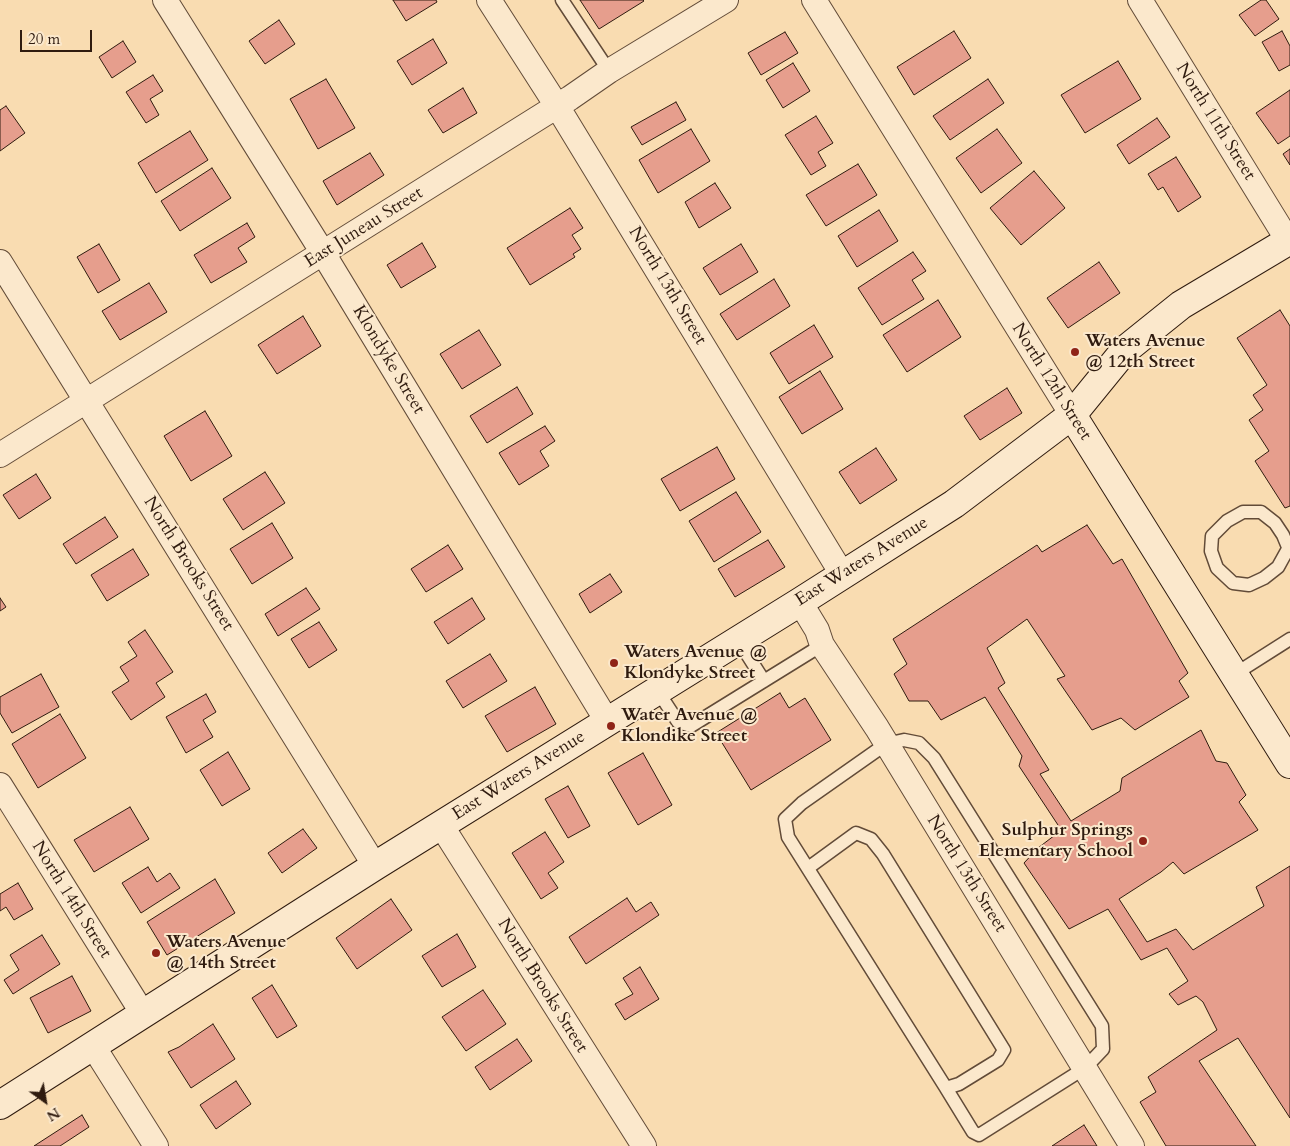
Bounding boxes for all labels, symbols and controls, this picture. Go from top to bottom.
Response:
scale bar [22,20,95,52]
text: 20 m [28,29,60,49]
street label: North 11th Street [1170,59,1260,185]
street label: East Juneau Street [301,183,427,273]
street label: North 13th Street [623,223,711,349]
street label: Klondyke Street [347,302,429,418]
street label: North 12th Street [1006,319,1096,445]
place label: Waters Avenue @ 12th Street [1085,331,1205,374]
marker: Waters Avenue @ 12th Street [1069,346,1081,358]
street label: North Brooks Street [138,493,238,635]
street label: East Waters Avenue [792,512,932,612]
place label: Waters Avenue @ Klondyke Street [624,642,767,684]
marker: Waters Avenue @ Klondyke Street [608,657,620,669]
place label: Water Avenue @ Klondike Street [621,705,758,748]
marker: Water Avenue @ Klondike Street [605,720,617,732]
street label: East Waters Avenue [449,726,589,826]
street label: North 13th Street [921,811,1011,937]
place label: Sulphur Springs Elementary School [979,820,1133,862]
marker: Sulphur Springs Elementary School [1137,835,1149,847]
street label: North 14th Street [26,837,116,963]
street label: North Brooks Street [492,915,592,1057]
place label: Waters Avenue @ 14th Street [166,932,286,974]
marker: Waters Avenue @ 14th Street [150,947,162,959]
north arrow [20,1076,70,1126]
text: N [43,1103,63,1125]

